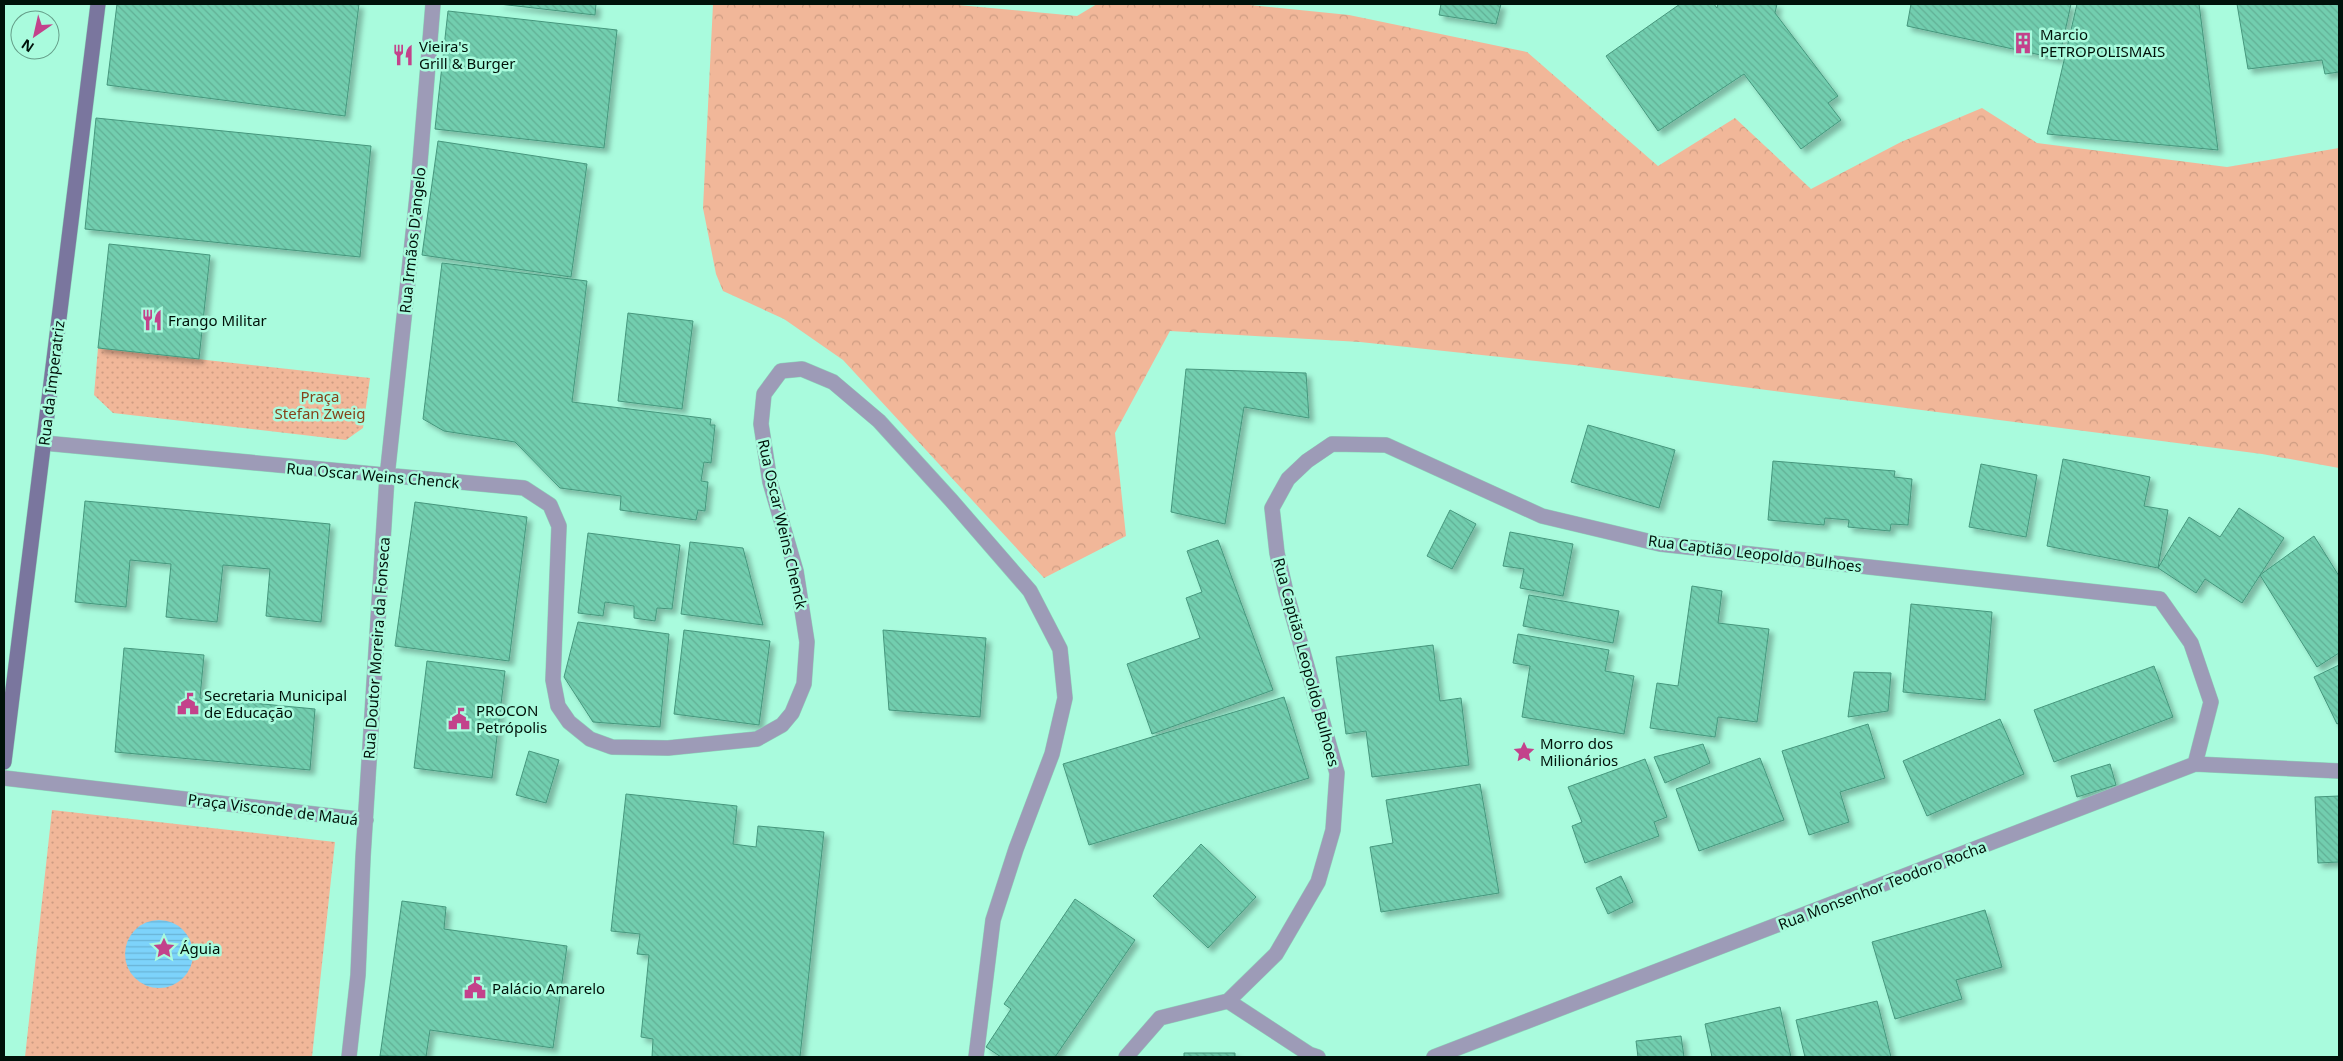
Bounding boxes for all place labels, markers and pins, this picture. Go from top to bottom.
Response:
place label: Marcio PETROPOLISMAIS [2040,24,2165,61]
building icon: Marcio PETROPOLISMAIS [2010,30,2036,56]
place label: Vieira's Grill & Burger [419,36,515,73]
restaurant icon: Vieira's Grill & Burger [390,42,416,68]
restaurant icon: Frango Militar [139,307,165,333]
place label: Frango Militar [168,310,267,330]
place label: Secretaria Municipal de Educação [204,685,347,722]
public building icon: Secretaria Municipal de Educação [175,691,201,717]
place label: PROCON Petrópolis [476,700,547,737]
public building icon: PROCON Petrópolis [446,706,472,732]
place label: Morro dos Milionários [1540,733,1618,770]
place icon: Morro dos Milionários [1511,739,1537,765]
place icon: Águia [151,935,177,961]
place label: Águia [180,938,220,958]
public building icon: Palácio Amarelo [462,975,488,1001]
place label: Palácio Amarelo [492,978,605,998]

